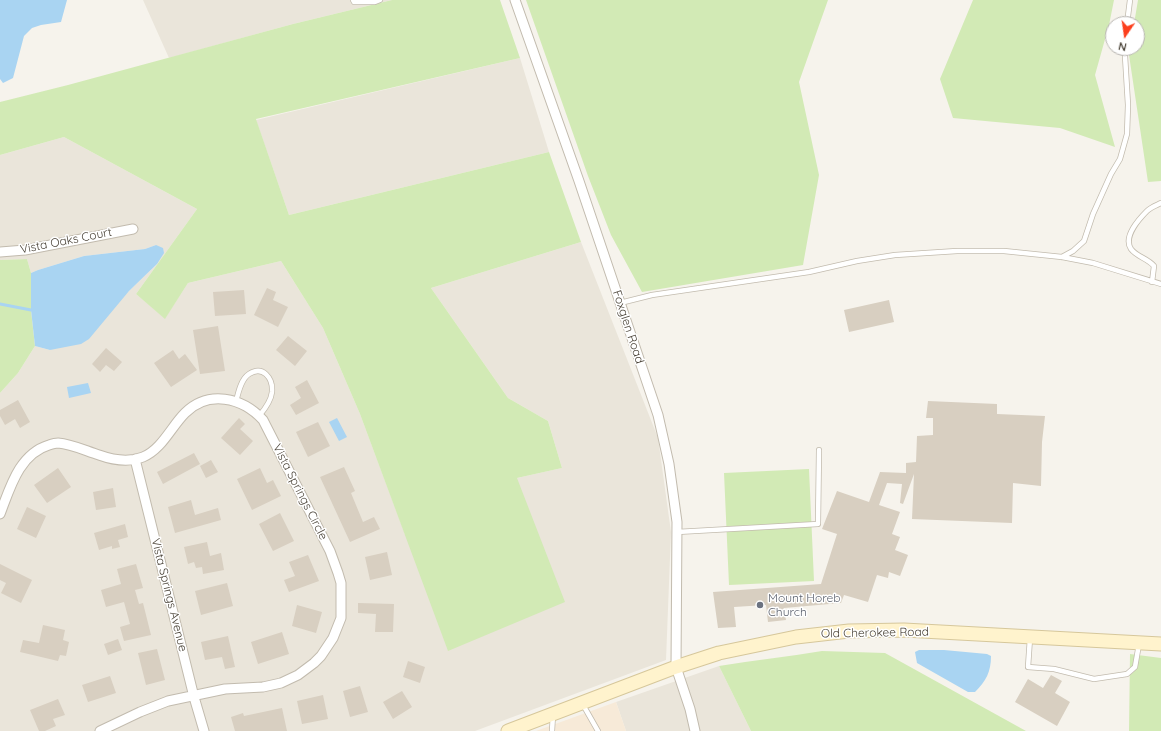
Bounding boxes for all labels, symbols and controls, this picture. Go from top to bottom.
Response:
north arrow [1105,16,1145,56]
text: N [1117,39,1128,54]
street label: Vista Oaks Court [19,225,113,257]
street label: Foxglen Road [609,288,647,366]
street label: Vista Springs Circle [270,442,330,542]
street label: Vista Springs Avenue [148,537,190,653]
place label: Mount Horeb Church [768,591,841,619]
marker: Mount Horeb Church [755,600,765,610]
street label: Old Cherokee Road [821,625,929,641]

